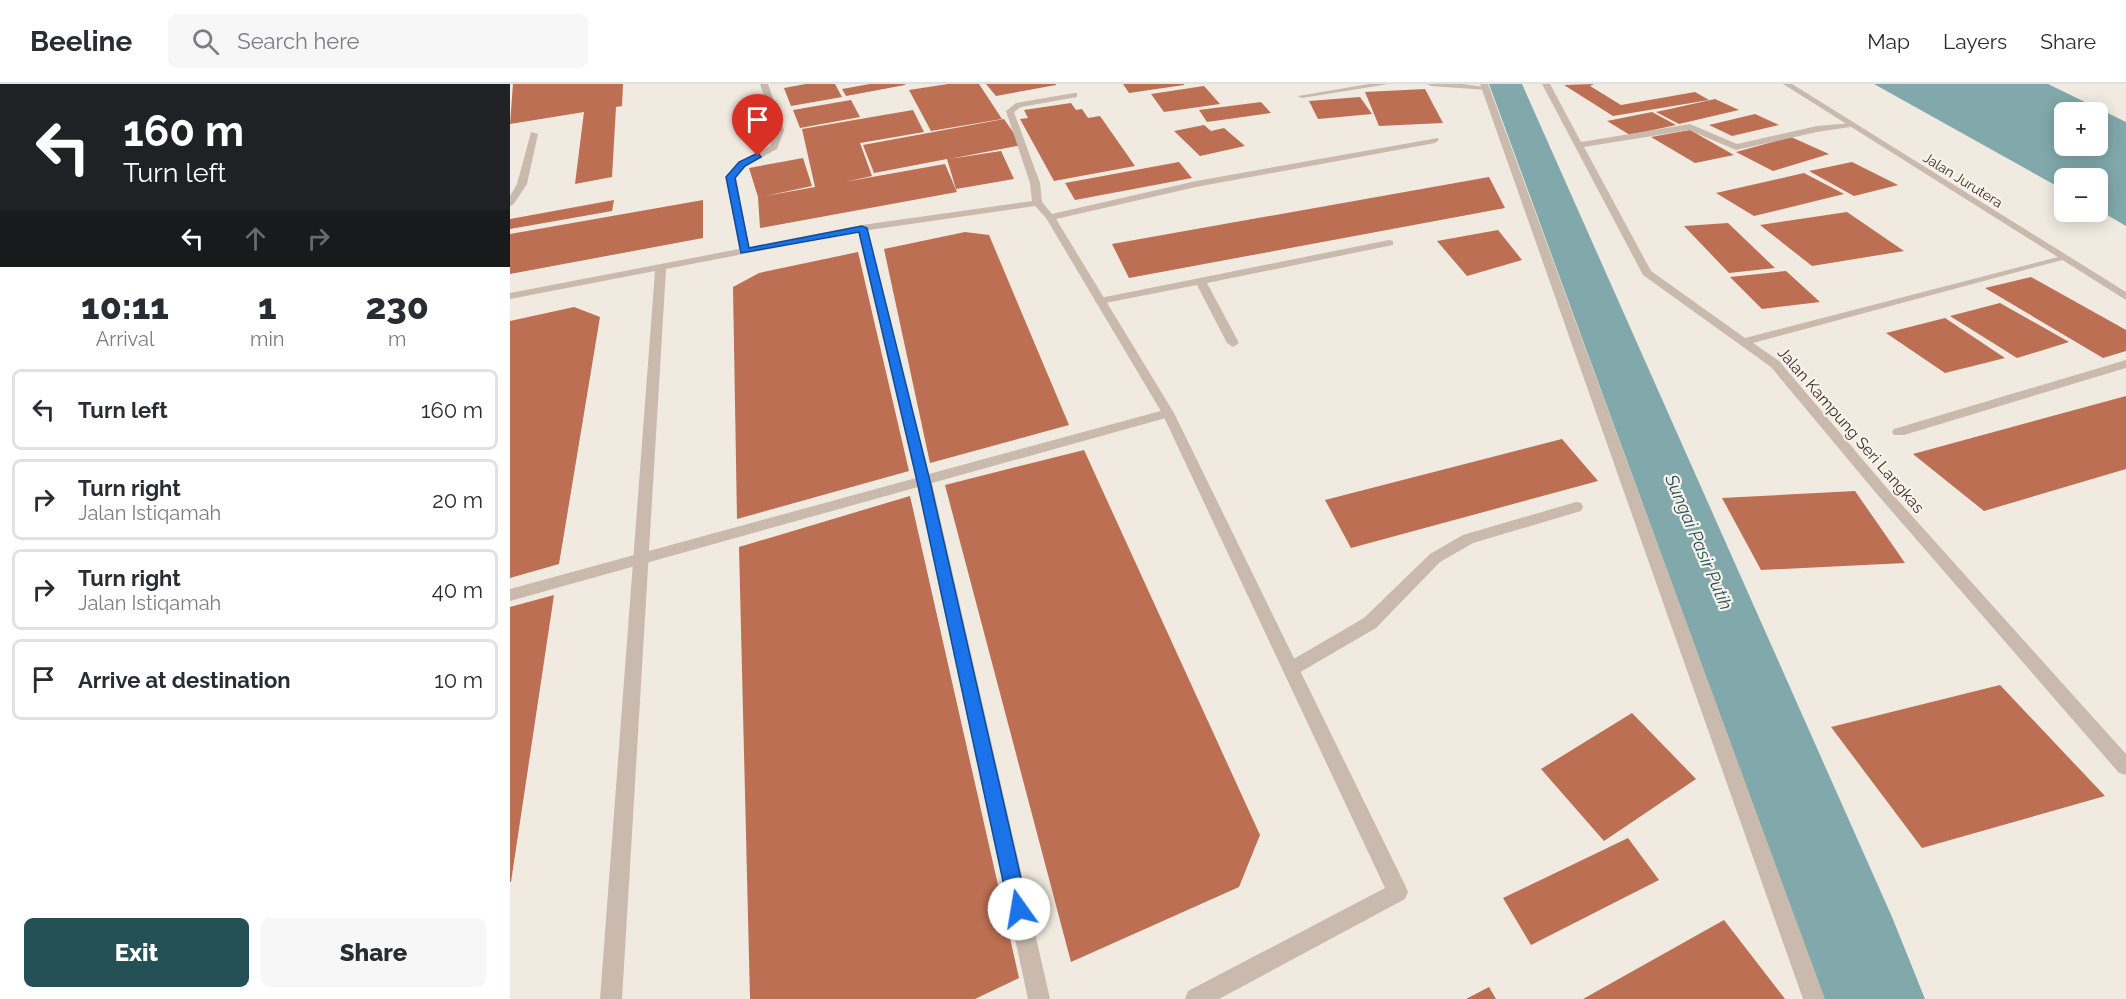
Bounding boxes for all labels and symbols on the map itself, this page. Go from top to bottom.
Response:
pin [732,94,783,156]
street label: Jalan Jurutera [1920,149,2006,211]
street label: Jalan Kampung Seri Langkas [1774,343,1928,517]
water label: Sungai Pasir Putih [1661,470,1737,613]
position arrow [987,877,1051,941]

